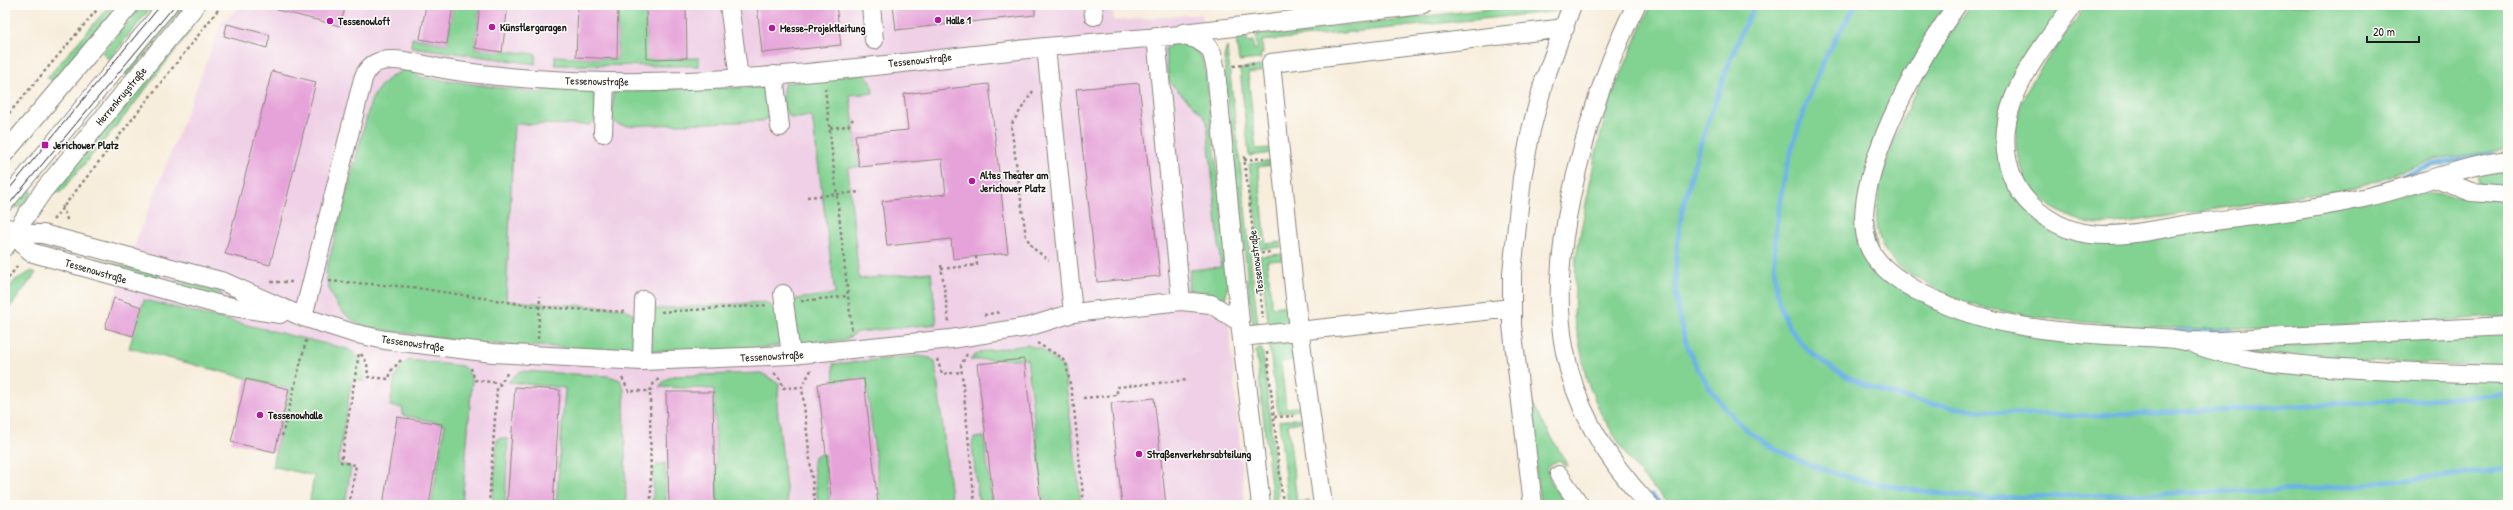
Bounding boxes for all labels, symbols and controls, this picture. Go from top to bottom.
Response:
place label: Halle 1 [946,13,971,27]
place label: Tessenowloft [337,14,391,28]
marker: Halle 1 [933,15,943,25]
marker: Tessenowloft [325,16,335,26]
scale bar [2367,18,2419,44]
place label: Künstlergaragen [500,20,567,35]
place label: Messe-Projektleitung [780,21,865,36]
marker: Künstlergaragen [487,22,497,32]
marker: Messe-Projektleitung [767,23,777,33]
text: 20 m [2373,23,2395,40]
street label: Tessenowstraße [888,50,953,70]
street label: Herrenkrugstraße [92,63,150,128]
street label: Tessenowstraße [565,73,630,89]
place label: Jerichower Platz [53,138,119,152]
marker: Jerichower Platz [40,140,50,150]
place label: Altes Theater am Jerichower Platz [980,168,1049,195]
marker: Altes Theater am Jerichower Platz [967,176,977,186]
street label: Tessenowstraße [1245,229,1267,294]
street label: Tessenowstraße [63,256,129,287]
street label: Tessenowstraße [381,332,446,354]
street label: Tessenowstraße [740,347,805,365]
place label: Tessenowhalle [267,408,324,422]
marker: Tessenowhalle [255,410,265,420]
place label: Straßenverkehrsabteilung [1147,447,1251,462]
marker: Straßenverkehrsabteilung [1134,449,1144,459]

